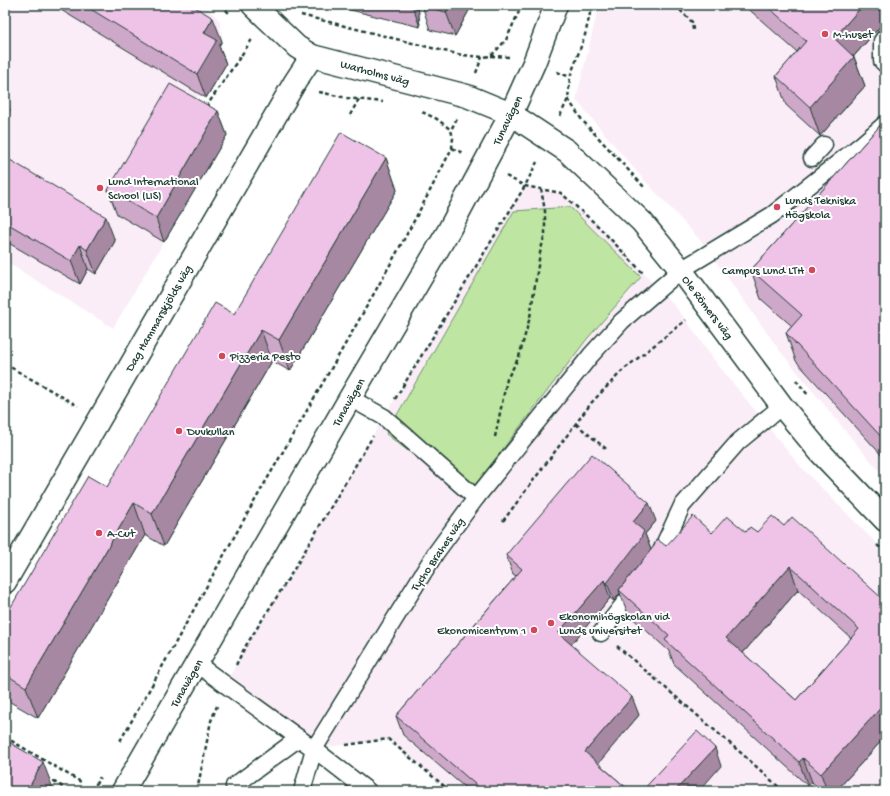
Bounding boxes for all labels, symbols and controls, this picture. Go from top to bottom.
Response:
marker: M-huset [820,29,830,39]
place label: M-huset [833,29,874,43]
street label: Warholms väg [338,58,411,90]
street label: Tunavägen [490,94,527,149]
place label: Lund International School (LIS) [108,176,199,204]
marker: Lund International School (LIS) [95,183,105,193]
place label: Lunds Tekniska Högskola [785,195,856,223]
marker: Lunds Tekniska Högskola [772,202,782,212]
street label: Dag Hammarskjölds väg [123,263,196,376]
place label: Campus Lund LTH [722,265,804,279]
marker: Campus Lund LTH [807,265,817,275]
street label: Ole Römers väg [678,273,735,343]
marker: Pizzeria Pesto [217,351,227,361]
place label: Pizzeria Pesto [229,351,301,365]
street label: Tunavägen [330,376,369,430]
marker: Duvkullan [174,426,184,436]
place label: Duvkullan [186,426,235,440]
street label: Tycho Brahes väg [408,515,469,595]
marker: A-Cut [94,528,104,538]
place label: A-Cut [107,528,136,542]
place label: Ekonomihögskolan vid Lunds universitet [559,611,670,639]
marker: Ekonomihögskolan vid Lunds universitet [546,618,556,628]
place label: Ekonomicentrum 1 [437,625,526,639]
marker: Ekonomicentrum 1 [529,625,539,635]
street label: Tunavägen [168,657,207,711]

